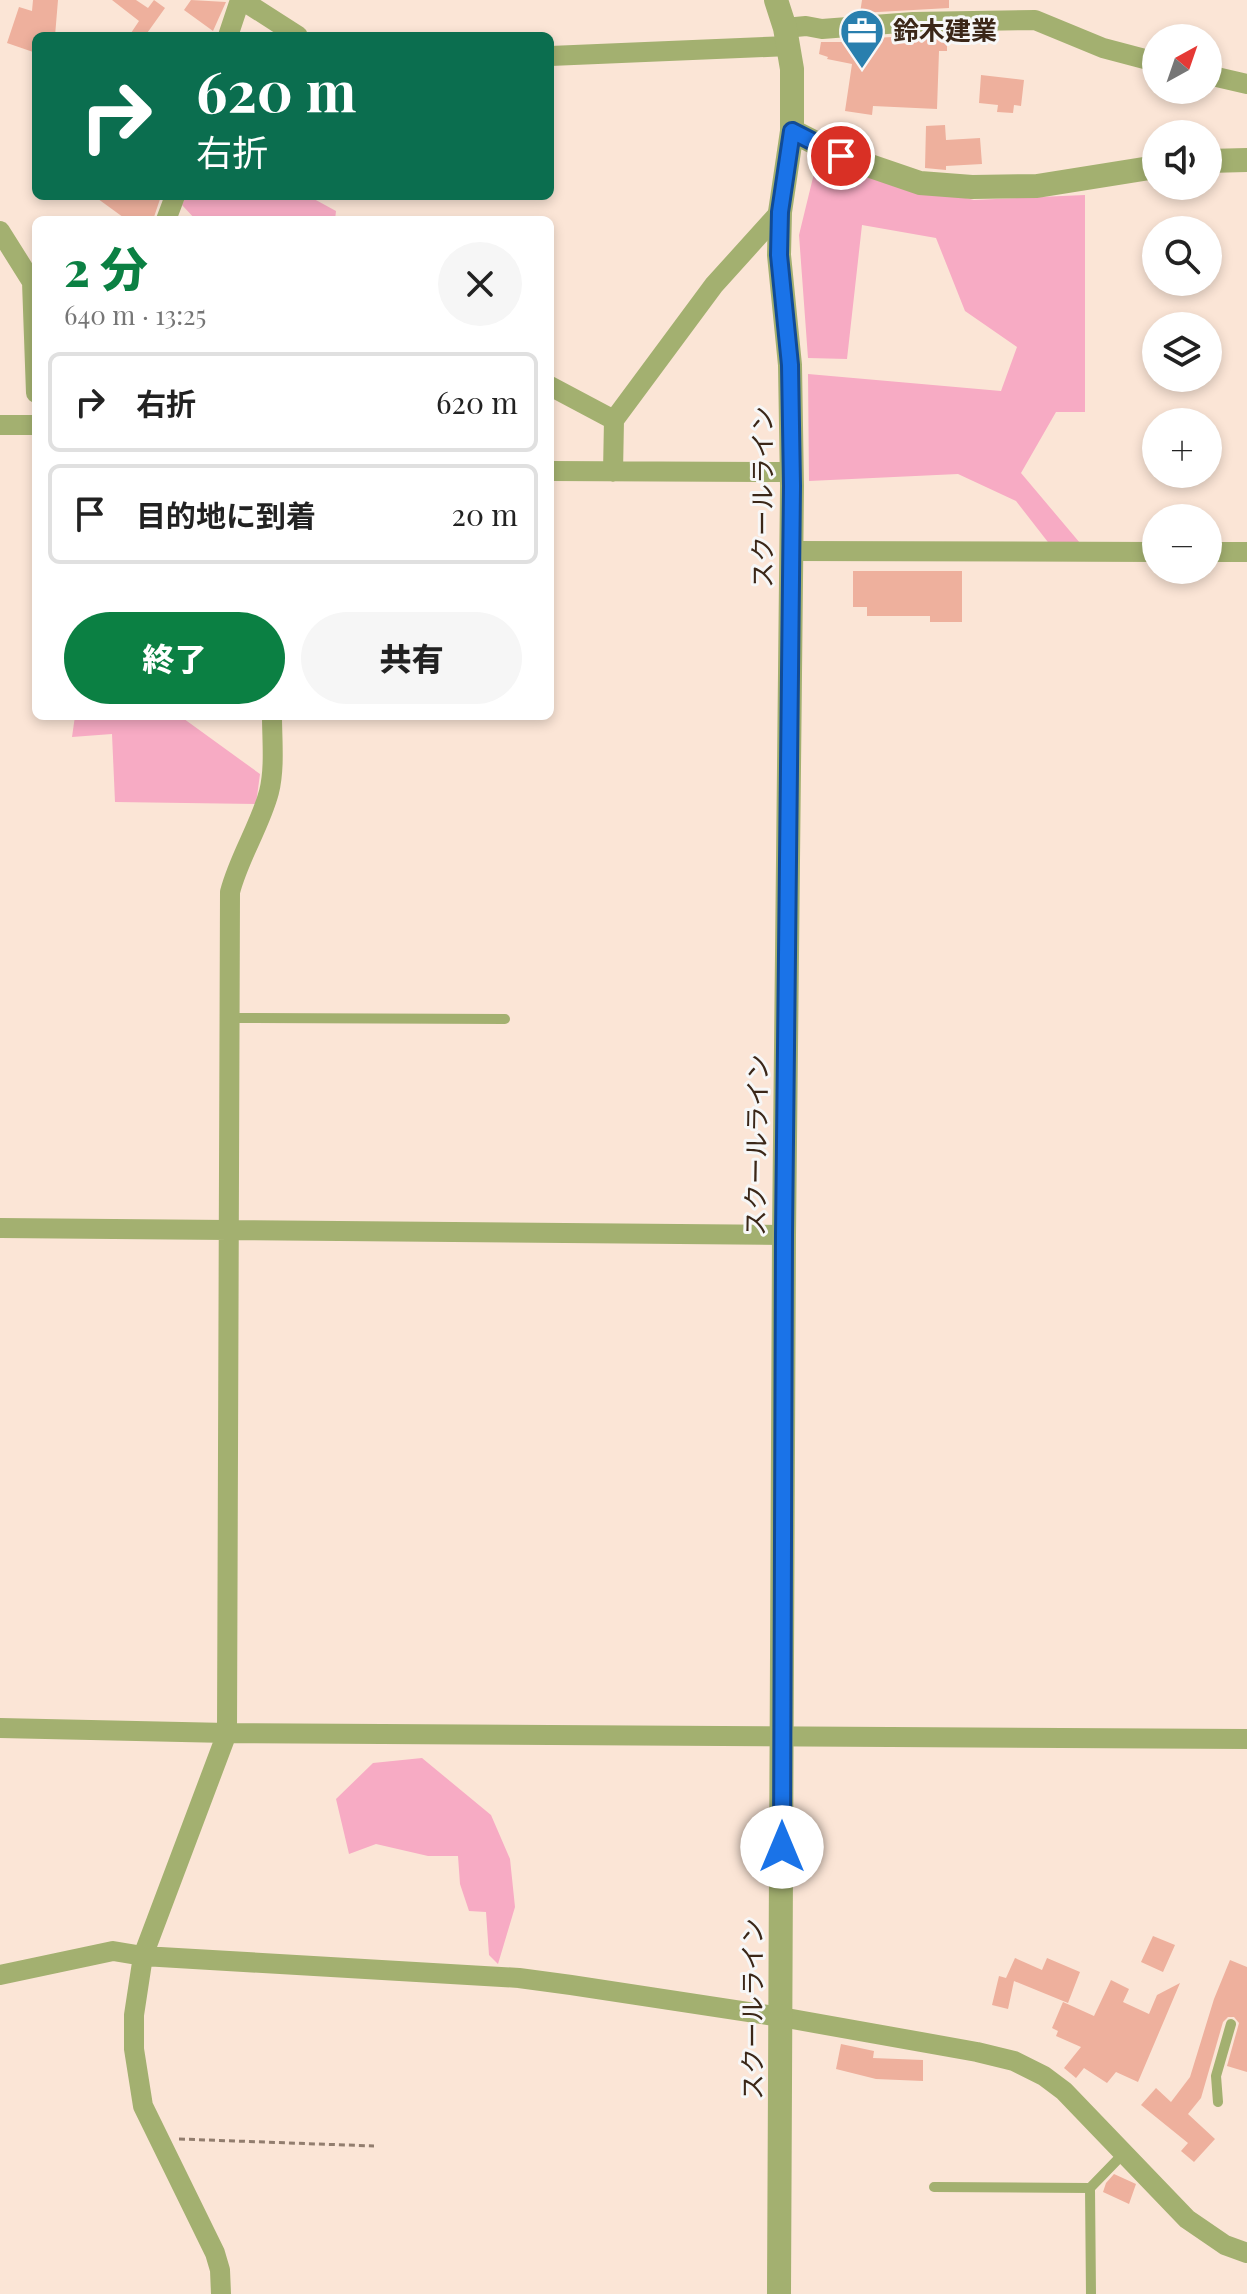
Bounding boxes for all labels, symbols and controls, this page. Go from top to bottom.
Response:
office icon: 鈴木建業 [838,7,886,70]
place label: 鈴木建業 [893,12,997,47]
north arrow [1142,24,1222,104]
map controls [1142,24,1222,584]
text: 620 m [196,52,357,127]
icon: right [64,64,168,168]
button: sound [1142,120,1222,200]
pin [807,122,875,190]
text: 右折 [196,127,268,175]
icon: arrive [819,134,863,178]
button: search [1142,216,1222,296]
text: 2 分 [64,235,148,299]
button: close [438,242,522,326]
text: 640 m · 13:25 [64,297,206,332]
button: layers [1142,312,1222,392]
icon: right [68,380,112,424]
text: 620 m [436,382,518,422]
text: 右折 [136,383,196,423]
street label: スクールライン [744,406,779,588]
button: + [1142,408,1222,488]
icon: arrive [68,492,112,536]
text: 20 m [452,494,518,534]
text: 目的地に到着 [136,495,316,535]
button: − [1142,504,1222,584]
button: 終了 [64,612,285,704]
button: 共有 [301,612,522,704]
street label: スクールライン [736,1054,775,1236]
position arrow [740,1805,824,1889]
street label: スクールライン [734,1918,769,2100]

